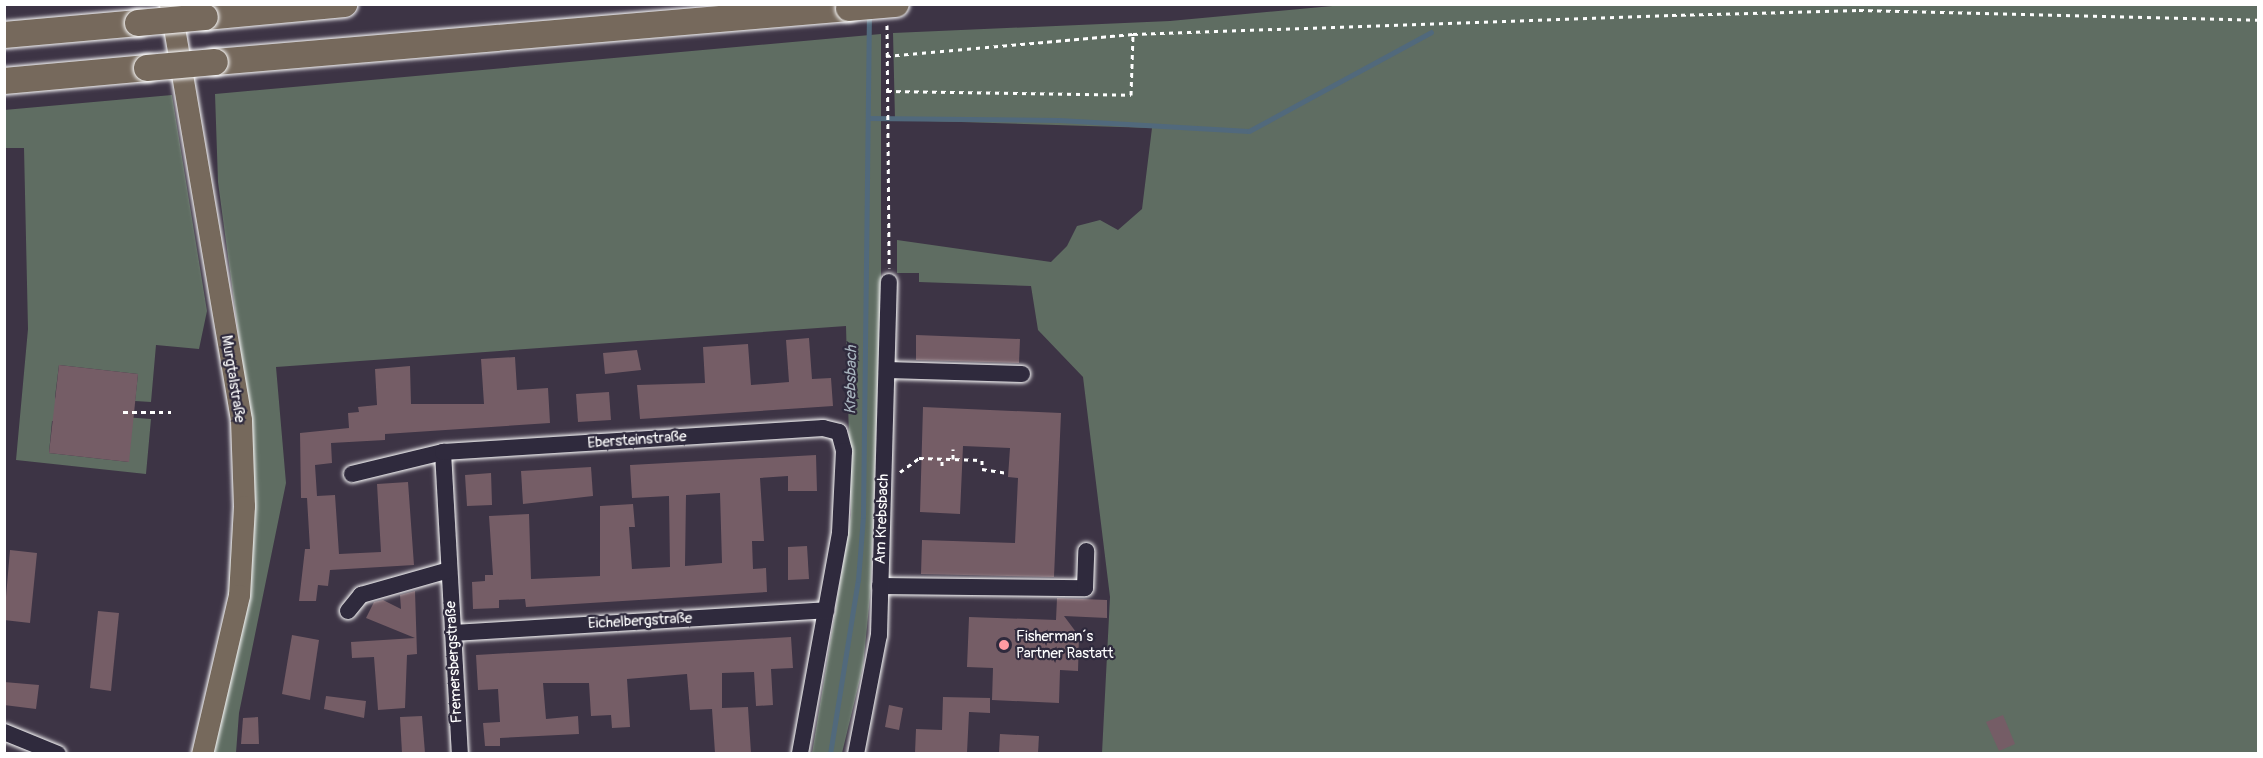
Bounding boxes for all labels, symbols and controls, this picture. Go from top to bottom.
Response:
street label: Murgtalstraße [217,334,249,424]
water label: Krebsbach [841,345,861,415]
street label: Ebersteinstraße [587,428,687,452]
street label: Am Krebsbach [871,473,893,565]
street label: Fremersbergstraße [442,600,466,724]
street label: Eichelbergstraße [587,609,693,633]
place label: Fisherman´s Partner Rastatt [1016,627,1114,662]
marker: Fisherman´s Partner Rastatt [997,638,1011,652]

